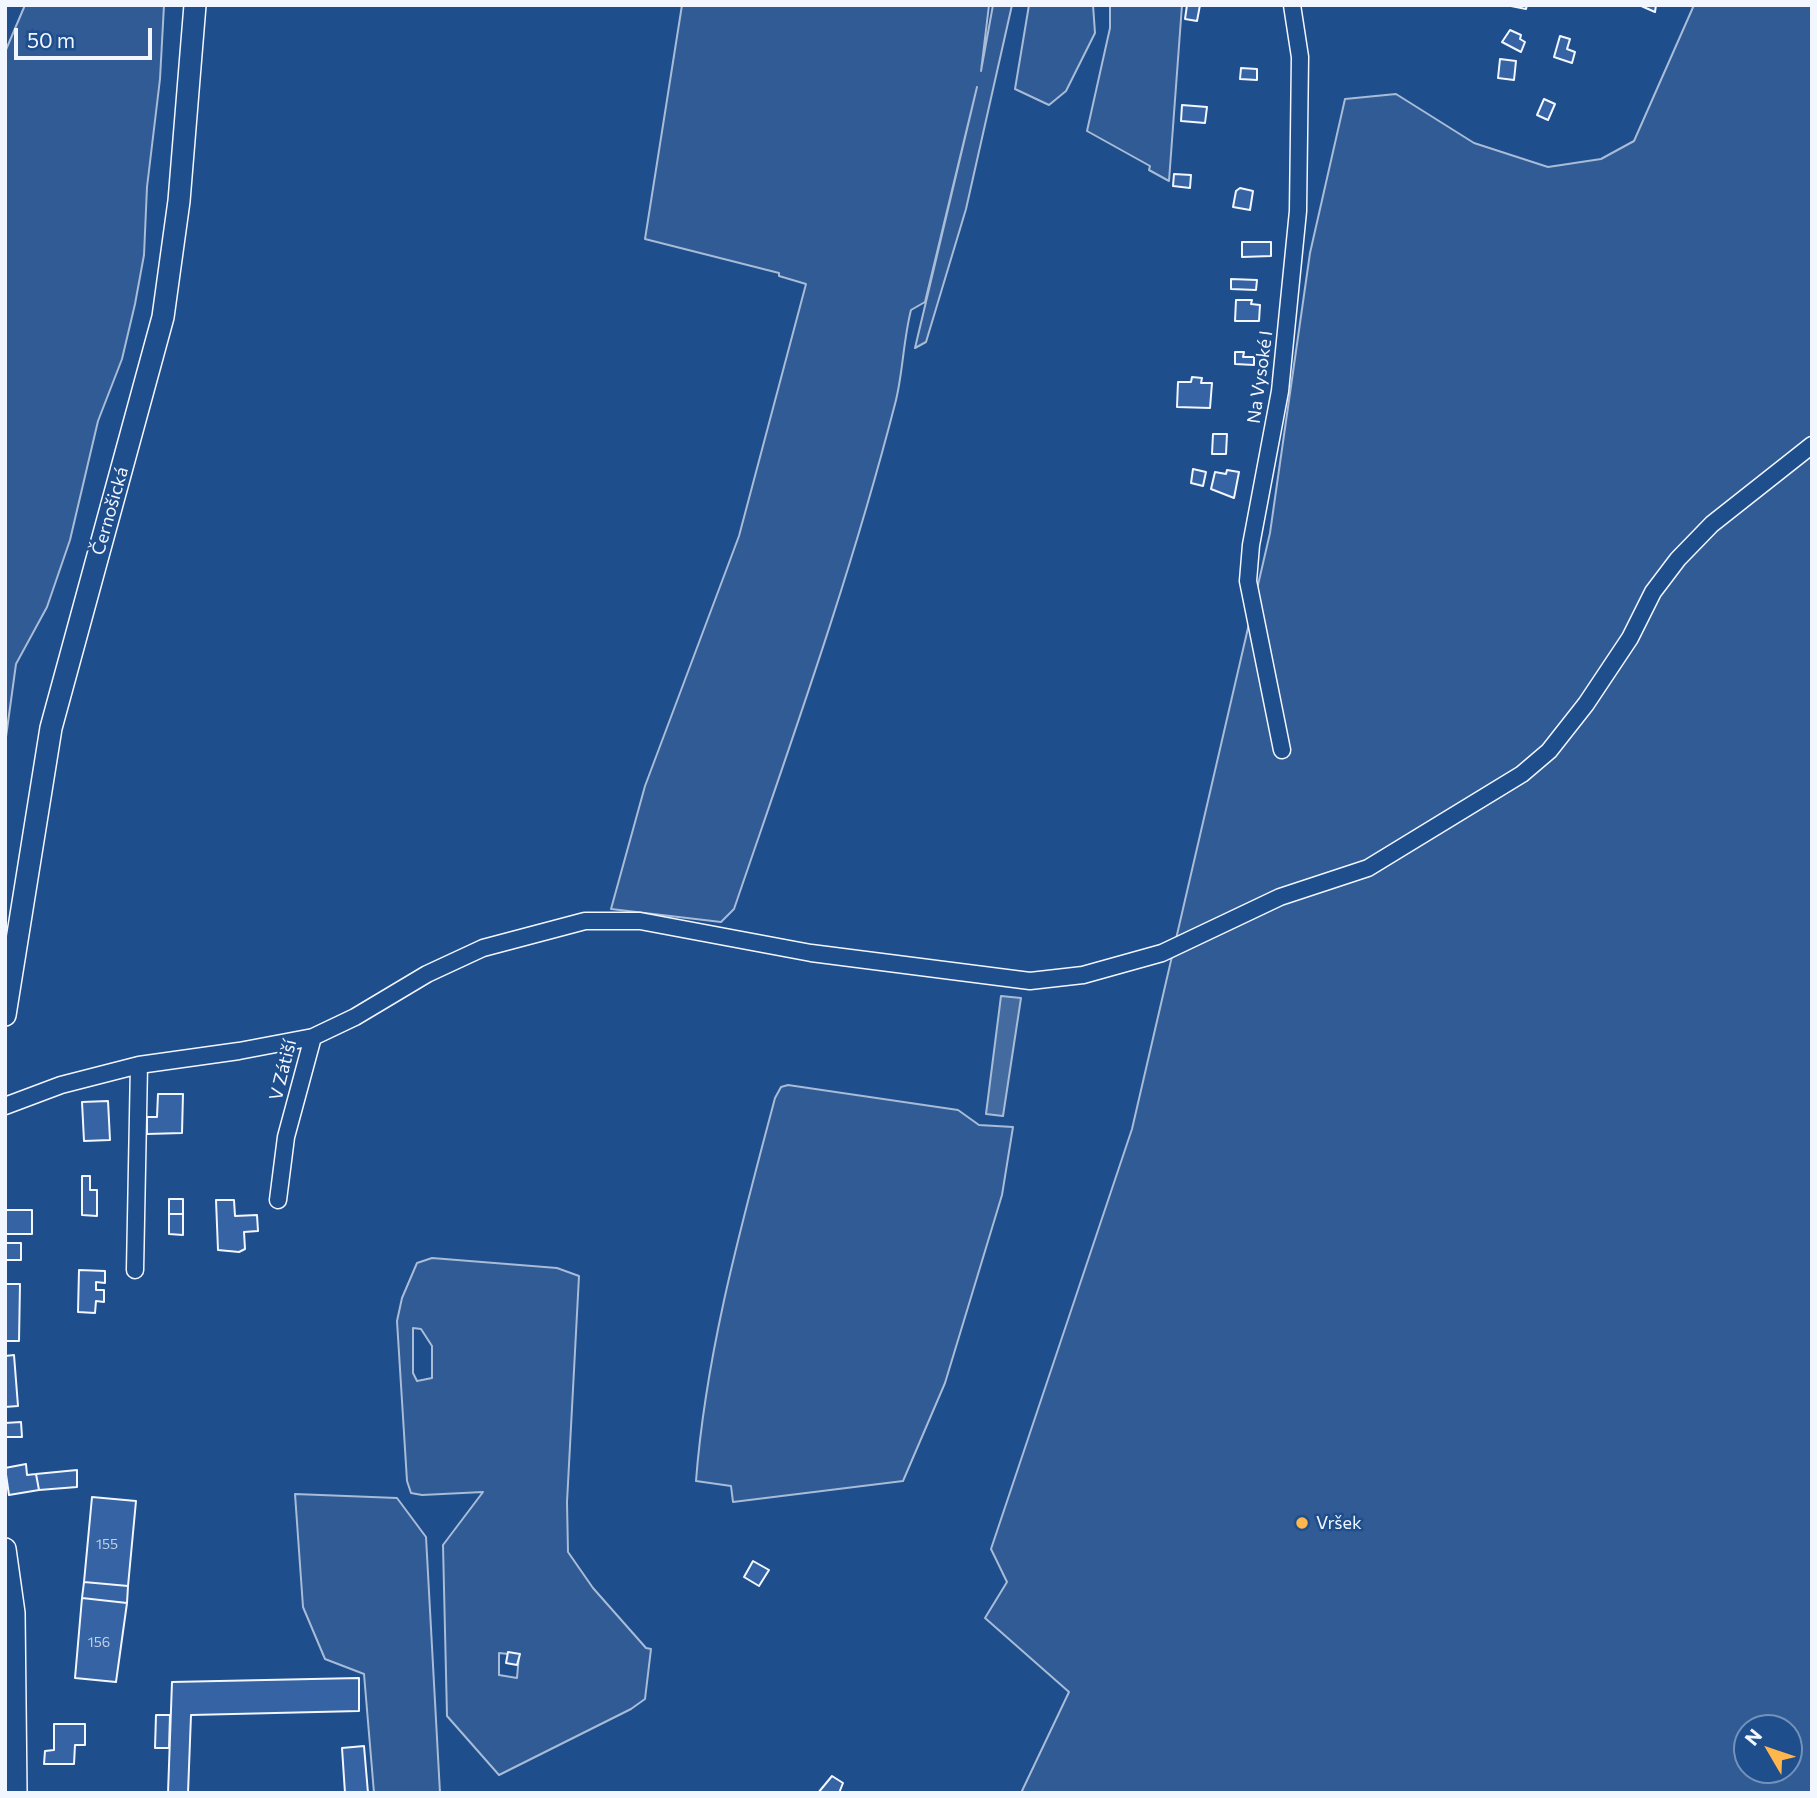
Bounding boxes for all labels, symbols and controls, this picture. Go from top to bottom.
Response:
scale bar [18,14,156,58]
text: 50 m [27,27,75,52]
street label: Na Vysoké I [1243,329,1277,425]
street label: Černošická [87,464,133,558]
street label: V Zátiší [265,1037,301,1103]
place label: Vršek [1316,1512,1362,1534]
marker: Vršek [1294,1515,1310,1531]
house number: 155 [96,1536,118,1552]
house number: 156 [88,1634,110,1650]
north arrow [1733,1714,1803,1784]
text: N [1739,1724,1766,1750]

